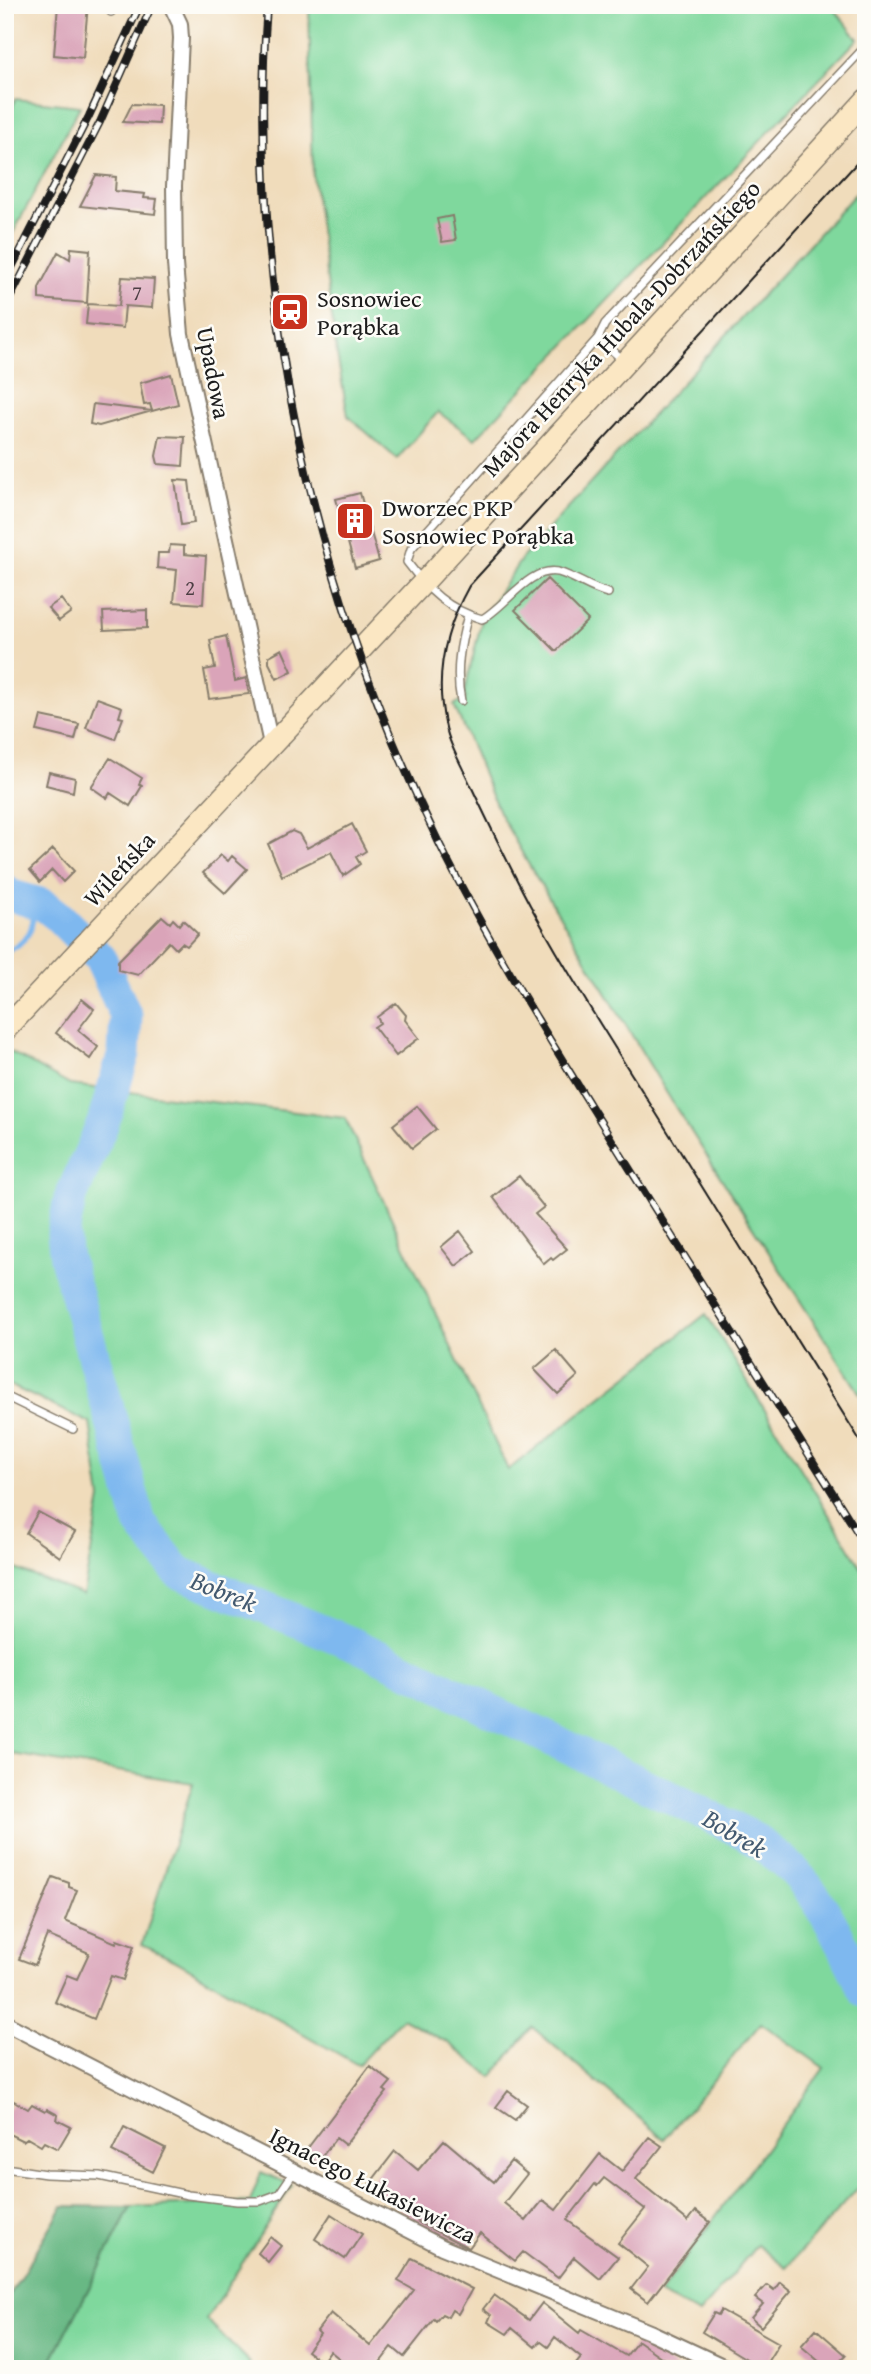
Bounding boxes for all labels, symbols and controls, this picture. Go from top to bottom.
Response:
street label: Majora Henryka Hubala-Dobrzańskiego [474,172,768,484]
house number: 7 [132,277,142,308]
place label: Sosnowiec Porąbka [317,281,422,344]
station icon: Sosnowiec Porąbka [269,291,311,333]
street label: Upadowa [188,324,240,423]
place label: Dworzec PKP Sosnowiec Porąbka [382,490,575,553]
building icon: Dworzec PKP Sosnowiec Porąbka [334,500,376,542]
house number: 2 [185,572,195,603]
street label: Wileńska [75,823,164,914]
water label: Bobrek [184,1560,263,1622]
water label: Bobrek [695,1798,774,1867]
street label: Ignacego Łukasiewicza [264,2118,483,2253]

